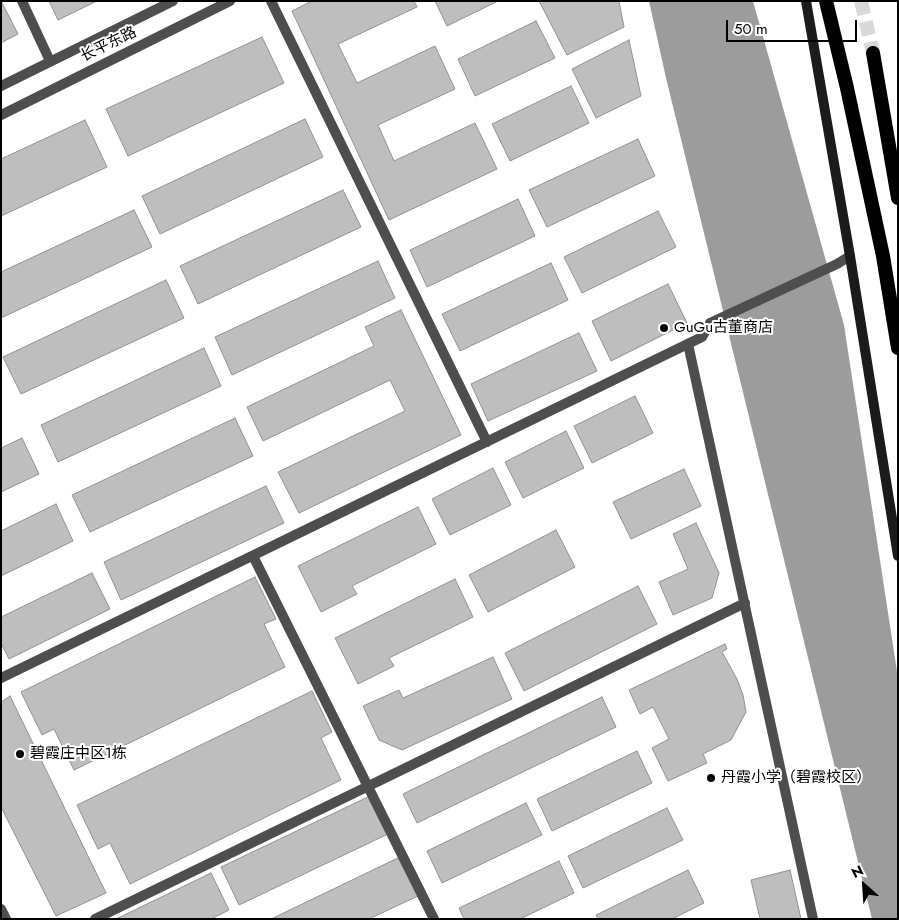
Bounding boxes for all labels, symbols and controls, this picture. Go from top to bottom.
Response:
scale bar [729,10,860,42]
text: 50 m [734,18,768,40]
street label: 长平东路 [78,24,140,66]
place label: GuGu古董商店 [674,319,773,337]
marker: GuGu古董商店 [658,322,670,334]
place label: 碧霞庄中区1栋 [30,745,127,763]
marker: 碧霞庄中区1栋 [14,748,26,760]
place label: 丹霞小学（碧霞校区） [721,769,871,787]
marker: 丹霞小学（碧霞校区） [705,772,717,784]
north arrow [839,860,889,910]
text: N [848,860,867,883]

